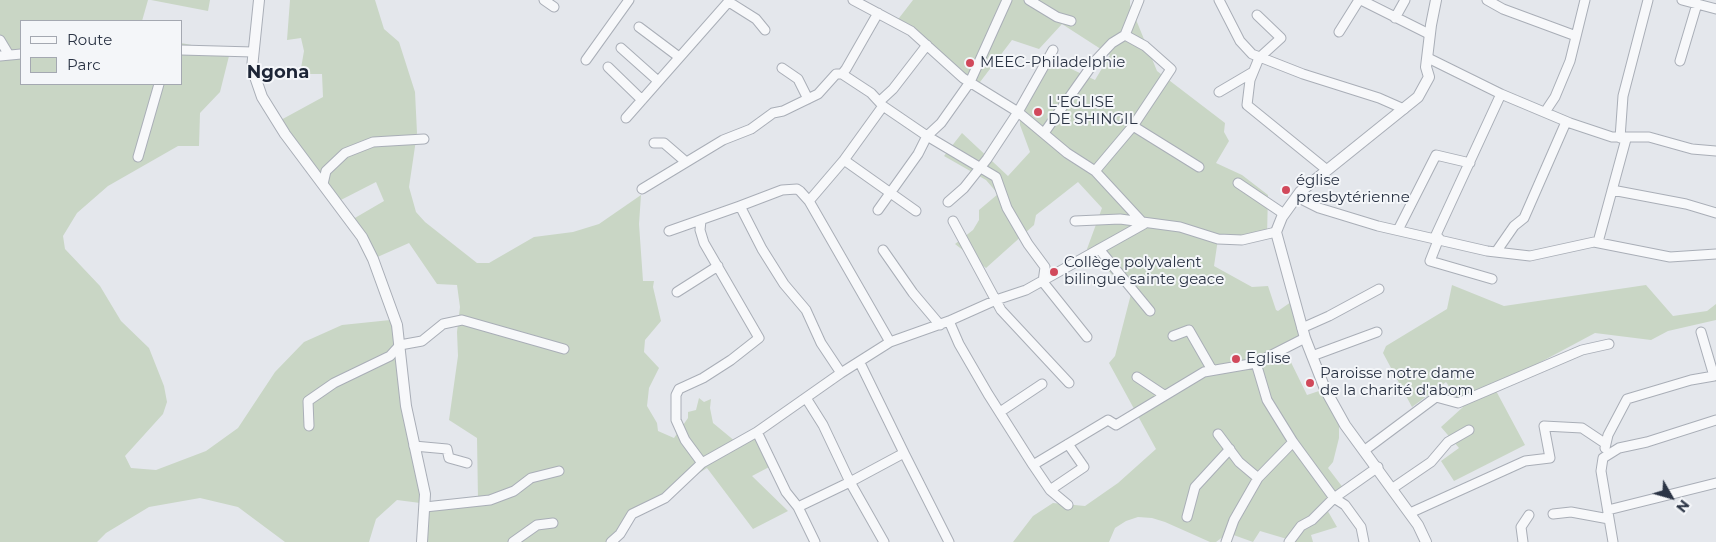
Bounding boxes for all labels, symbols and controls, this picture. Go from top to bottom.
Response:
legend [20,20,182,85]
text: Route [67,30,112,49]
place label: MEEC-Philadelphie [980,54,1125,72]
text: Parc [67,55,101,74]
marker: MEEC-Philadelphie [964,57,976,69]
district label: Ngona [247,62,309,84]
place label: L'EGLISE DE SHINGIL [1048,94,1137,129]
marker: L'EGLISE DE SHINGIL [1032,106,1044,118]
place label: église presbytérienne [1296,172,1410,207]
marker: église presbytérienne [1280,184,1292,196]
place label: Collège polyvalent bilingue sainte geace [1064,254,1224,289]
marker: Collège polyvalent bilingue sainte geace [1048,266,1060,278]
place label: Eglise [1246,350,1291,368]
marker: Eglise [1230,353,1242,365]
place label: Paroisse notre dame de la charité d'abom [1320,365,1475,400]
marker: Paroisse notre dame de la charité d'abom [1304,377,1316,389]
north arrow [1646,472,1696,522]
text: N [1672,496,1693,516]

